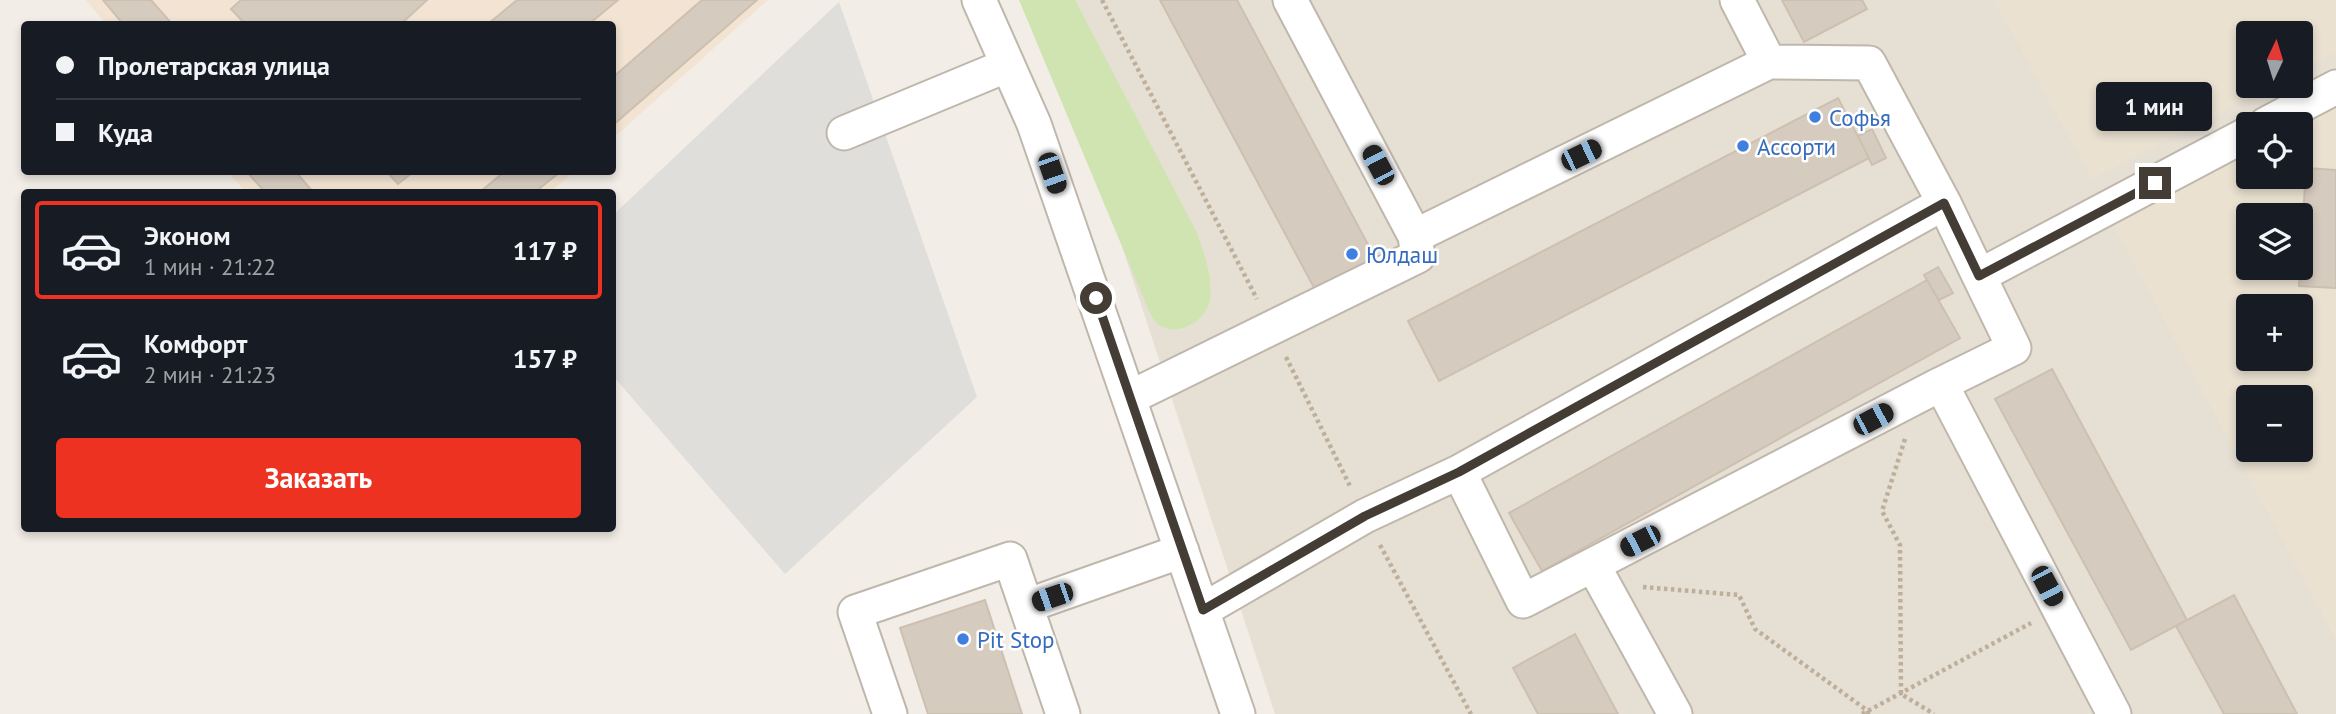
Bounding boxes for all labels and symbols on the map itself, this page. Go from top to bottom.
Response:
north arrow [2236,21,2314,98]
callout: 1 мин [2097,82,2213,130]
place label: Софья [1829,103,1891,132]
marker: Софья [1807,109,1823,125]
place label: Ассорти [1757,132,1836,161]
car [1558,136,1605,174]
marker: Ассорти [1735,138,1751,154]
car [1359,142,1398,188]
car [1036,150,1069,196]
route end [2139,167,2171,199]
place label: Юлдаш [1366,240,1438,269]
marker: Юлдаш [1344,246,1360,262]
route start [1080,282,1112,314]
car [1850,400,1897,438]
car [1617,522,1664,560]
car [2028,563,2067,609]
car [1029,580,1076,614]
place label: Pit Stop [977,625,1055,654]
marker: Pit Stop [955,631,971,647]

